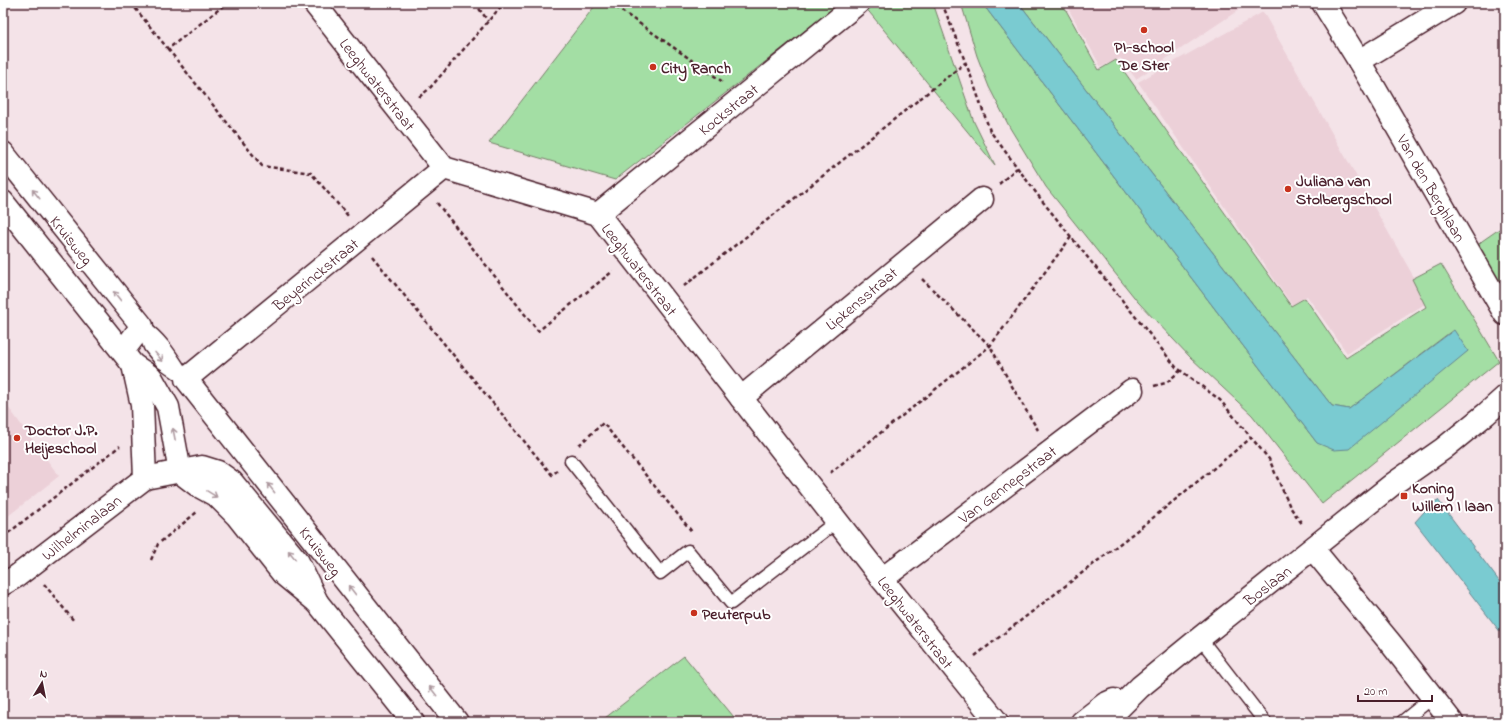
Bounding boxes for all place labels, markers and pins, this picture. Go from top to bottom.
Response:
marker: PI-school De Ster [1139,25,1149,35]
place label: PI-school De Ster [1114,36,1174,78]
place label: City Ranch [661,57,731,82]
marker: City Ranch [648,62,658,72]
place label: Juliana van Stolbergschool [1296,170,1392,213]
marker: Juliana van Stolbergschool [1283,184,1293,194]
place label: Doctor J.P. Heijeschool [24,419,98,461]
marker: Doctor J.P. Heijeschool [12,433,22,443]
place label: Koning Willem I laan [1412,477,1493,519]
marker: Koning Willem I laan [1399,491,1409,501]
place label: Peuterpub [702,603,771,627]
marker: Peuterpub [689,608,699,618]

